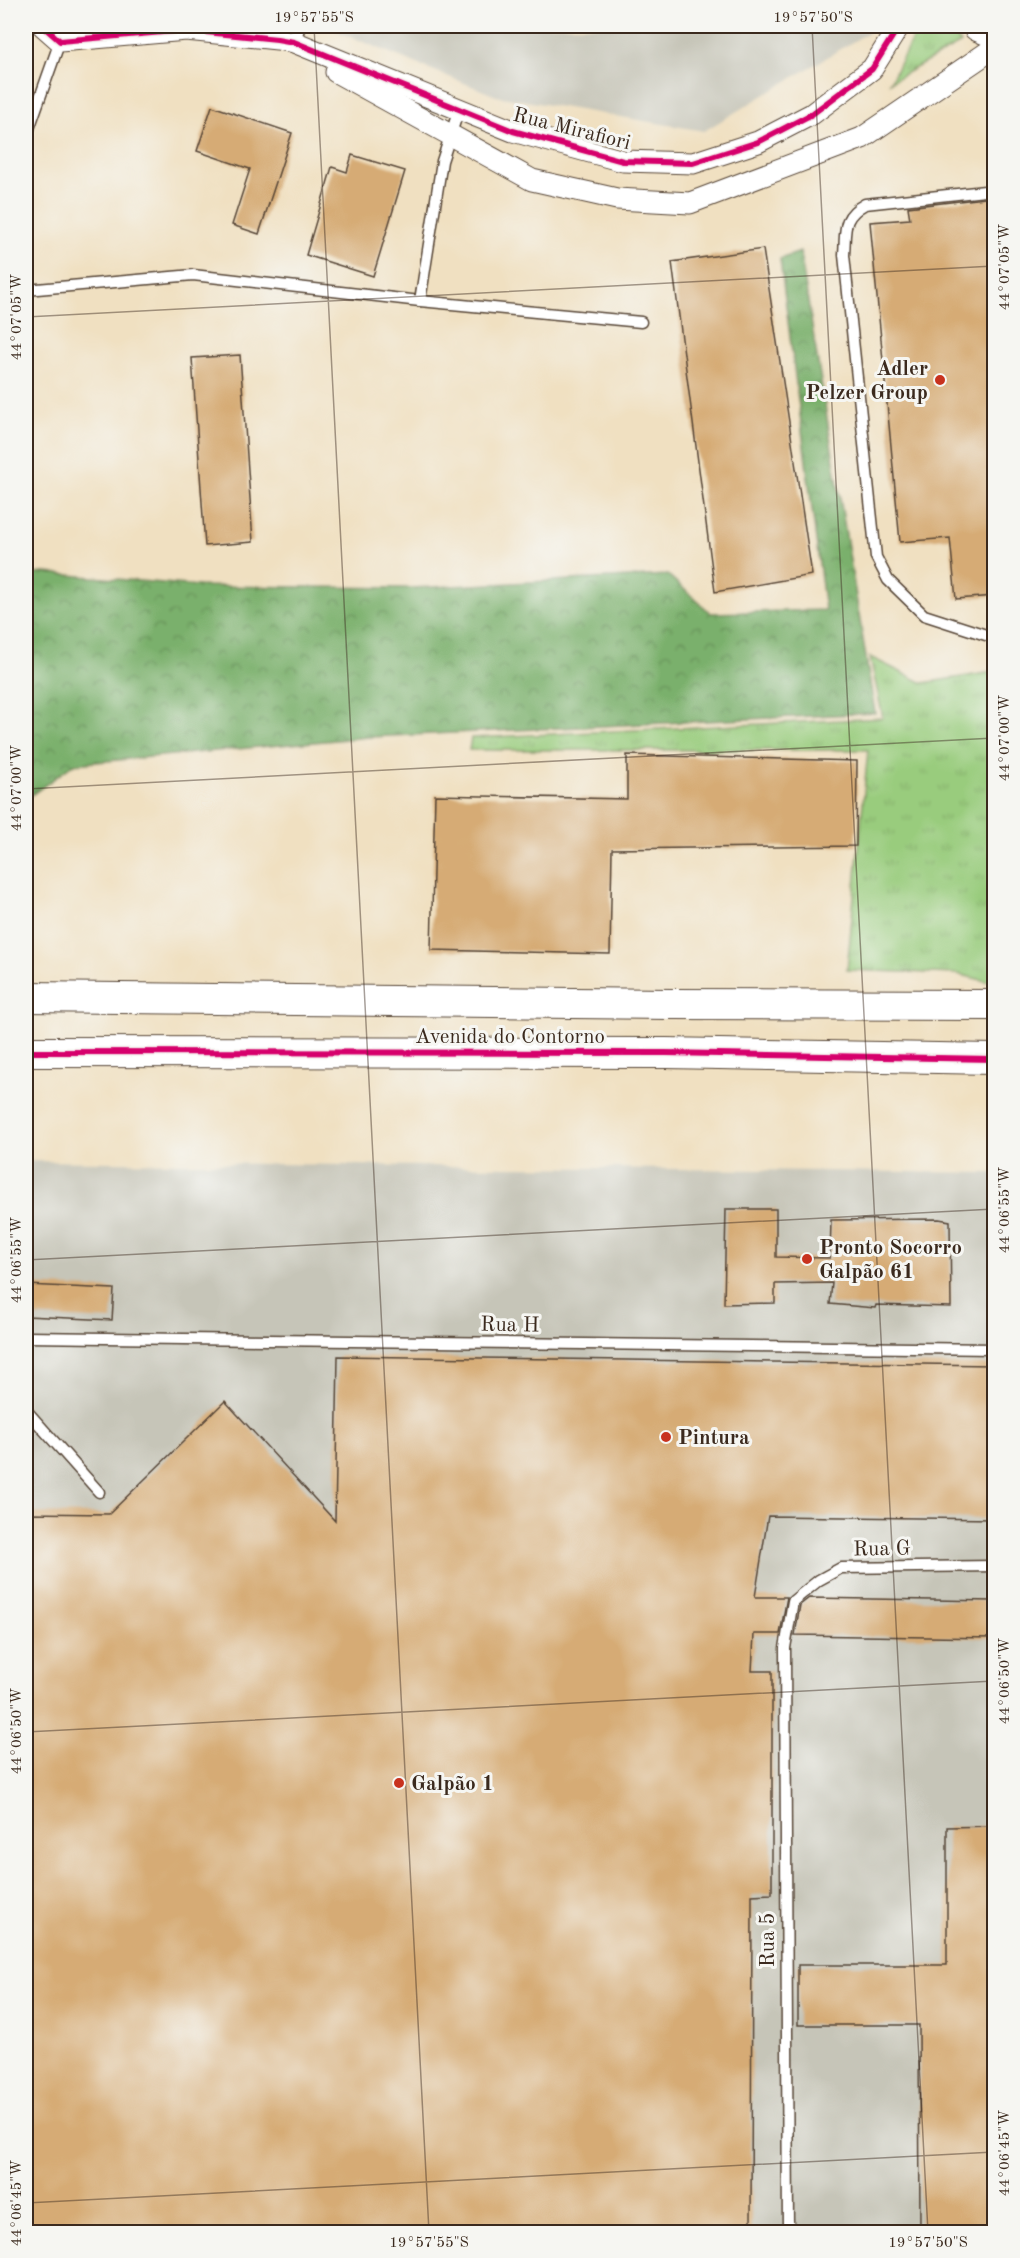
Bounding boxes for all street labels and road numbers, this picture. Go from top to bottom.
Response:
street label: Rua Mirafiori [511,105,633,154]
street label: Avenida do Contorno [415,1027,605,1048]
street label: Rua H [480,1314,540,1337]
street label: Rua G [853,1538,911,1561]
street label: Rua 5 [758,1913,779,1967]

